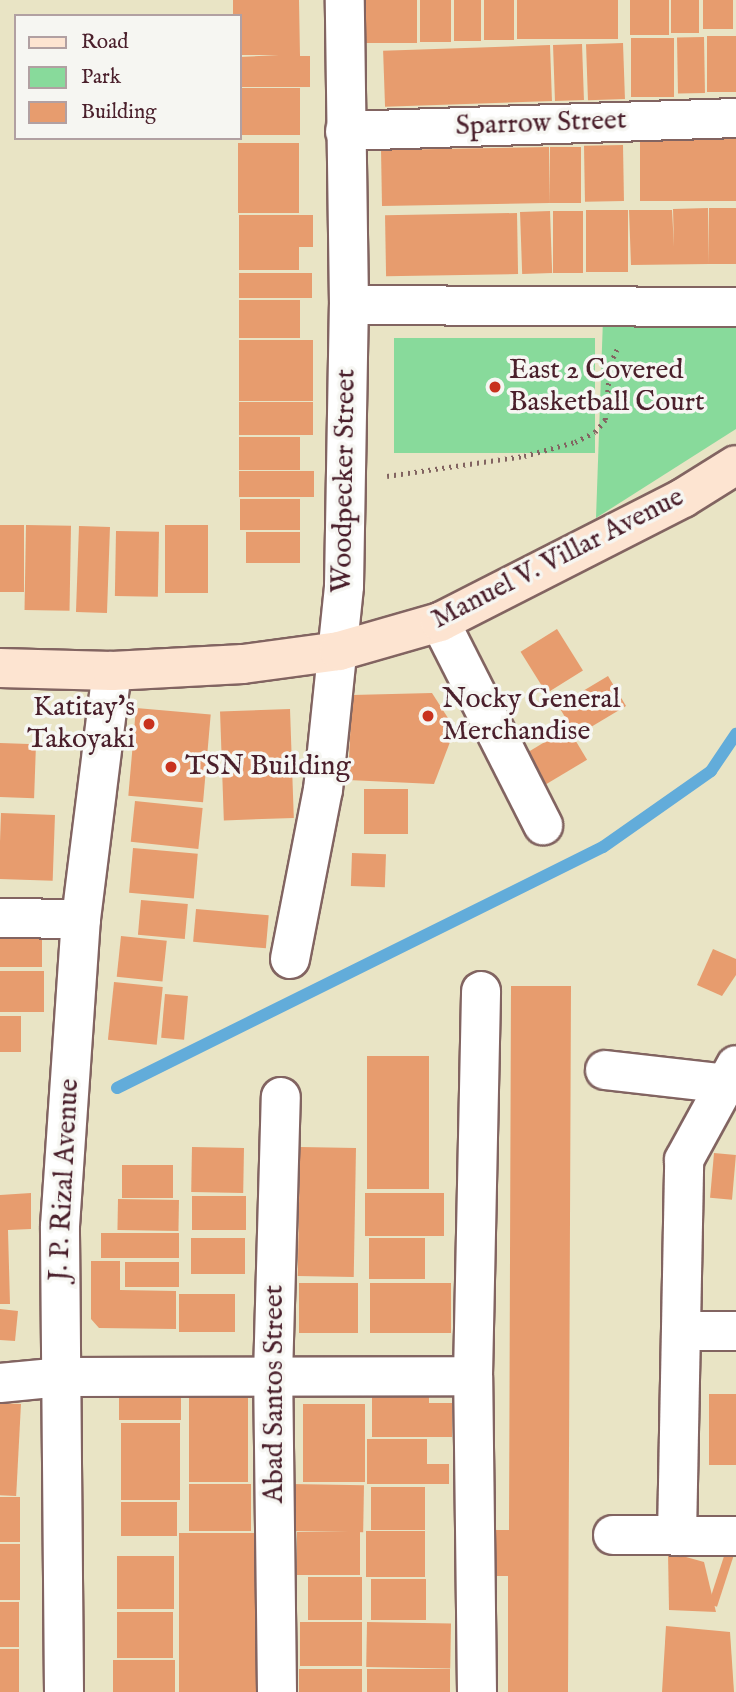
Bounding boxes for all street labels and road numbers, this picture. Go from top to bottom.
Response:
street label: Sparrow Street [455,104,627,144]
street label: Woodpecker Street [326,369,364,593]
street label: Manuel V. Villar Avenue [426,481,690,637]
street label: J. P. Rizal Avenue [43,1078,87,1282]
street label: Abad Santos Street [258,1285,292,1503]

